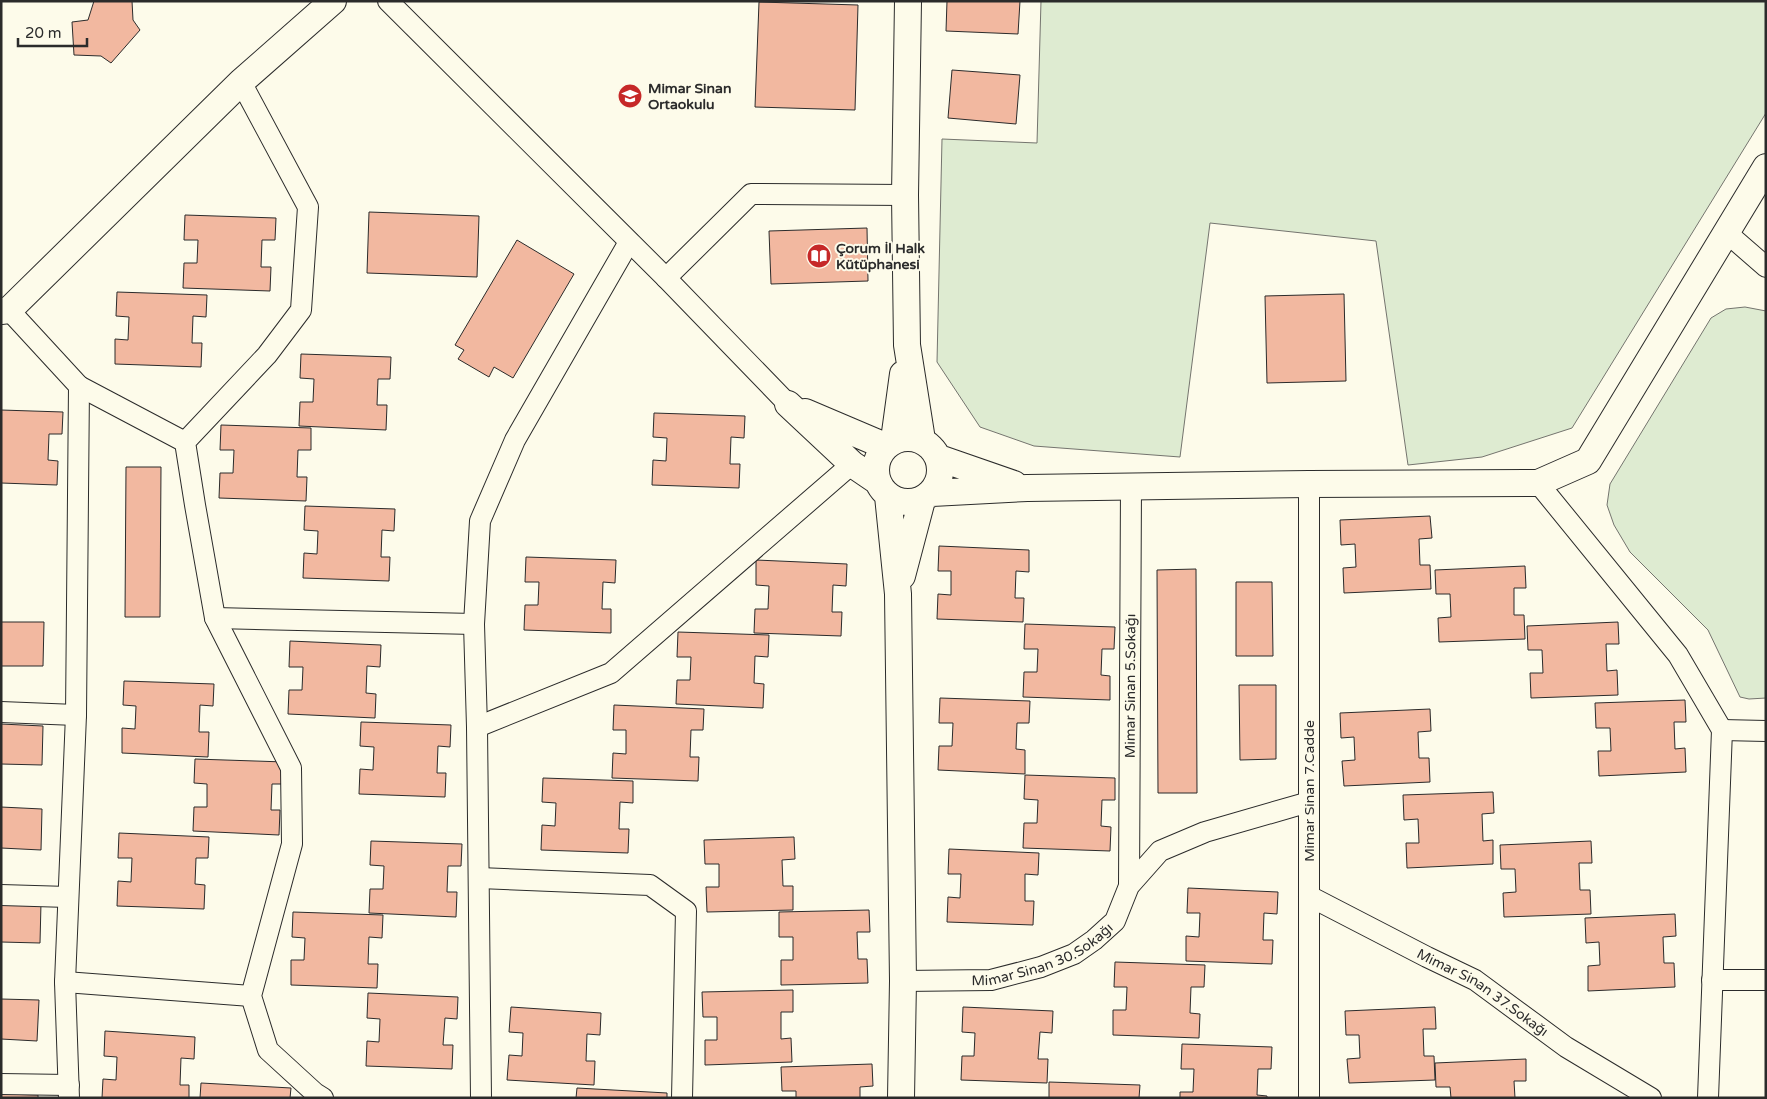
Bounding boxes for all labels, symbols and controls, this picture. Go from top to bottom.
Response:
scale bar [18,15,86,47]
text: 20 m [25,24,62,42]
place label: Mimar Sinan Ortaokulu [648,80,732,113]
school or university icon: Mimar Sinan Ortaokulu [617,83,643,109]
place label: Çorum İl Halk Kütüphanesi [836,240,925,273]
library icon: Çorum İl Halk Kütüphanesi [806,243,832,269]
street label: Mimar Sinan 5.Sokağı [1121,614,1139,758]
street label: Mimar Sinan 7.Cadde [1301,720,1318,862]
street label: Mimar Sinan 30.Sokağı [971,919,1116,989]
street label: Mimar Sinan 37.Sokağı [1414,945,1552,1040]

